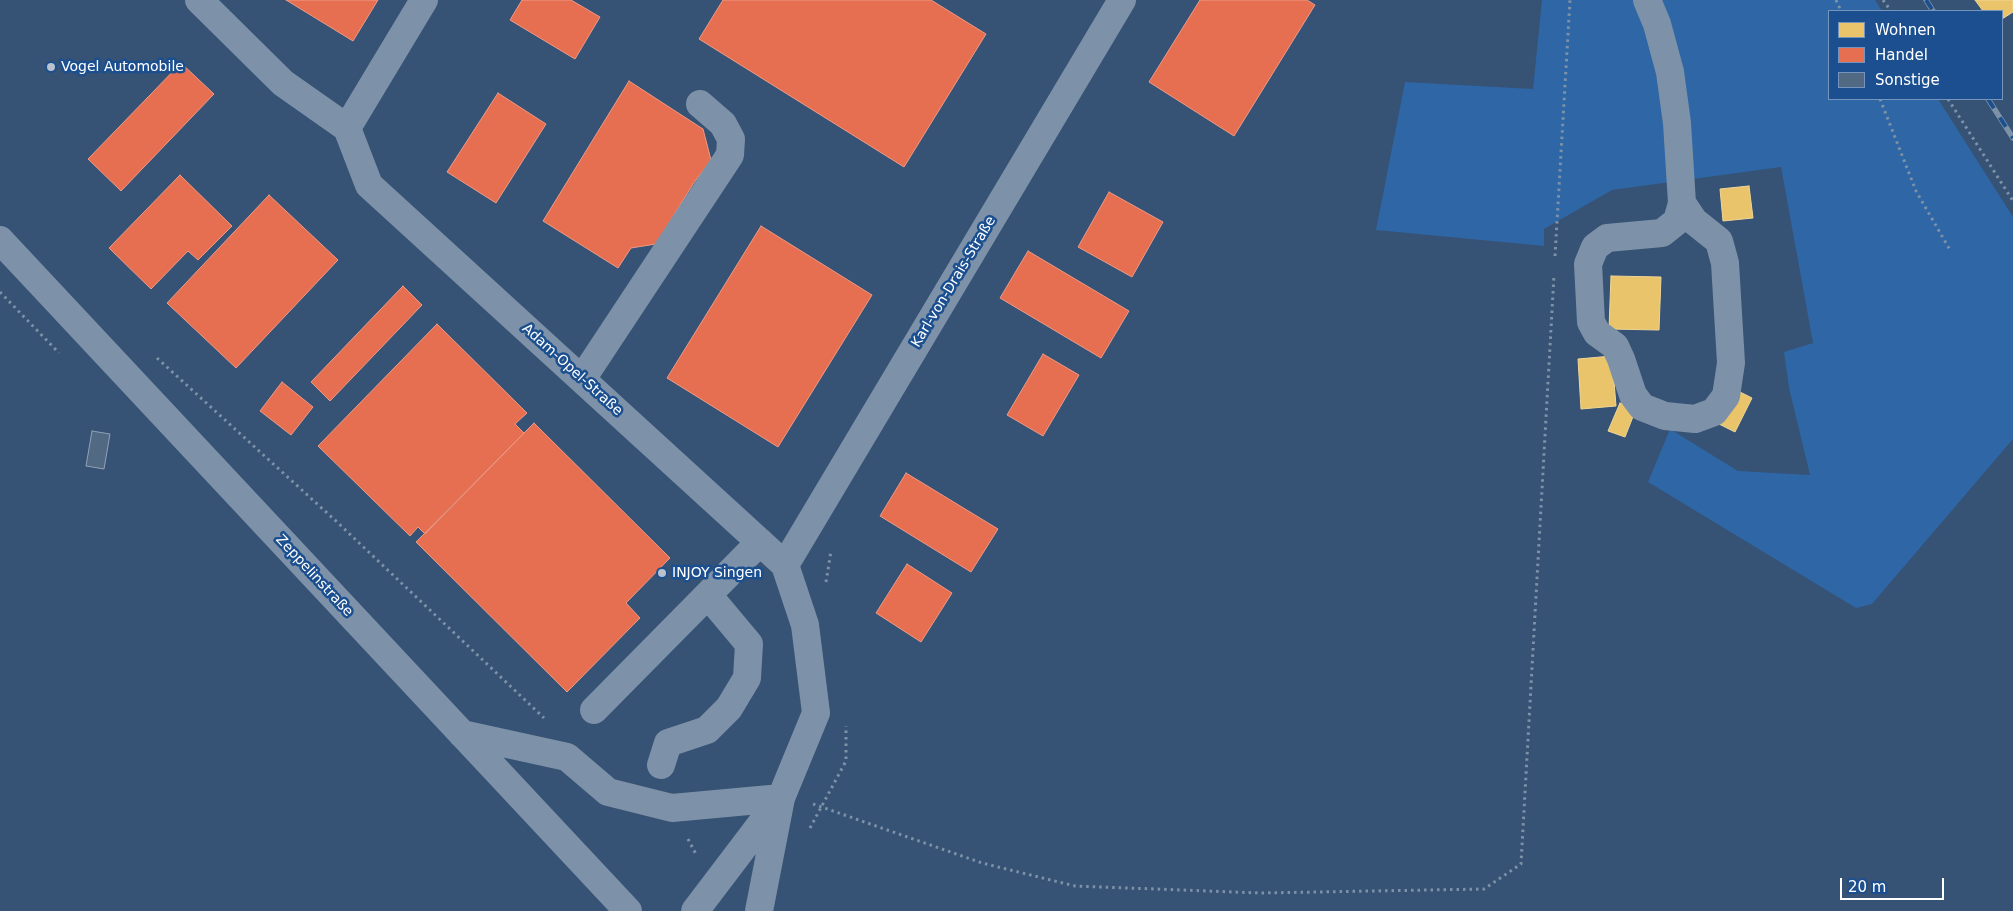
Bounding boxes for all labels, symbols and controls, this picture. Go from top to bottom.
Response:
legend [1828,10,2003,100]
text: Wohnen [1875,21,1936,39]
text: Handel [1875,46,1928,64]
place label: Vogel Automobile [61,59,184,75]
marker: Vogel Automobile [45,61,57,73]
text: Sonstige [1875,71,1940,89]
street label: Karl-von-Drais-Straße [908,213,1000,351]
street label: Adam-Opel-Straße [518,320,626,420]
street label: Zeppelinstraße [272,532,356,620]
place label: INJOY Singen [672,565,762,581]
marker: INJOY Singen [656,567,668,579]
scale bar [1843,868,1947,900]
text: 20 m [1848,878,1886,896]

